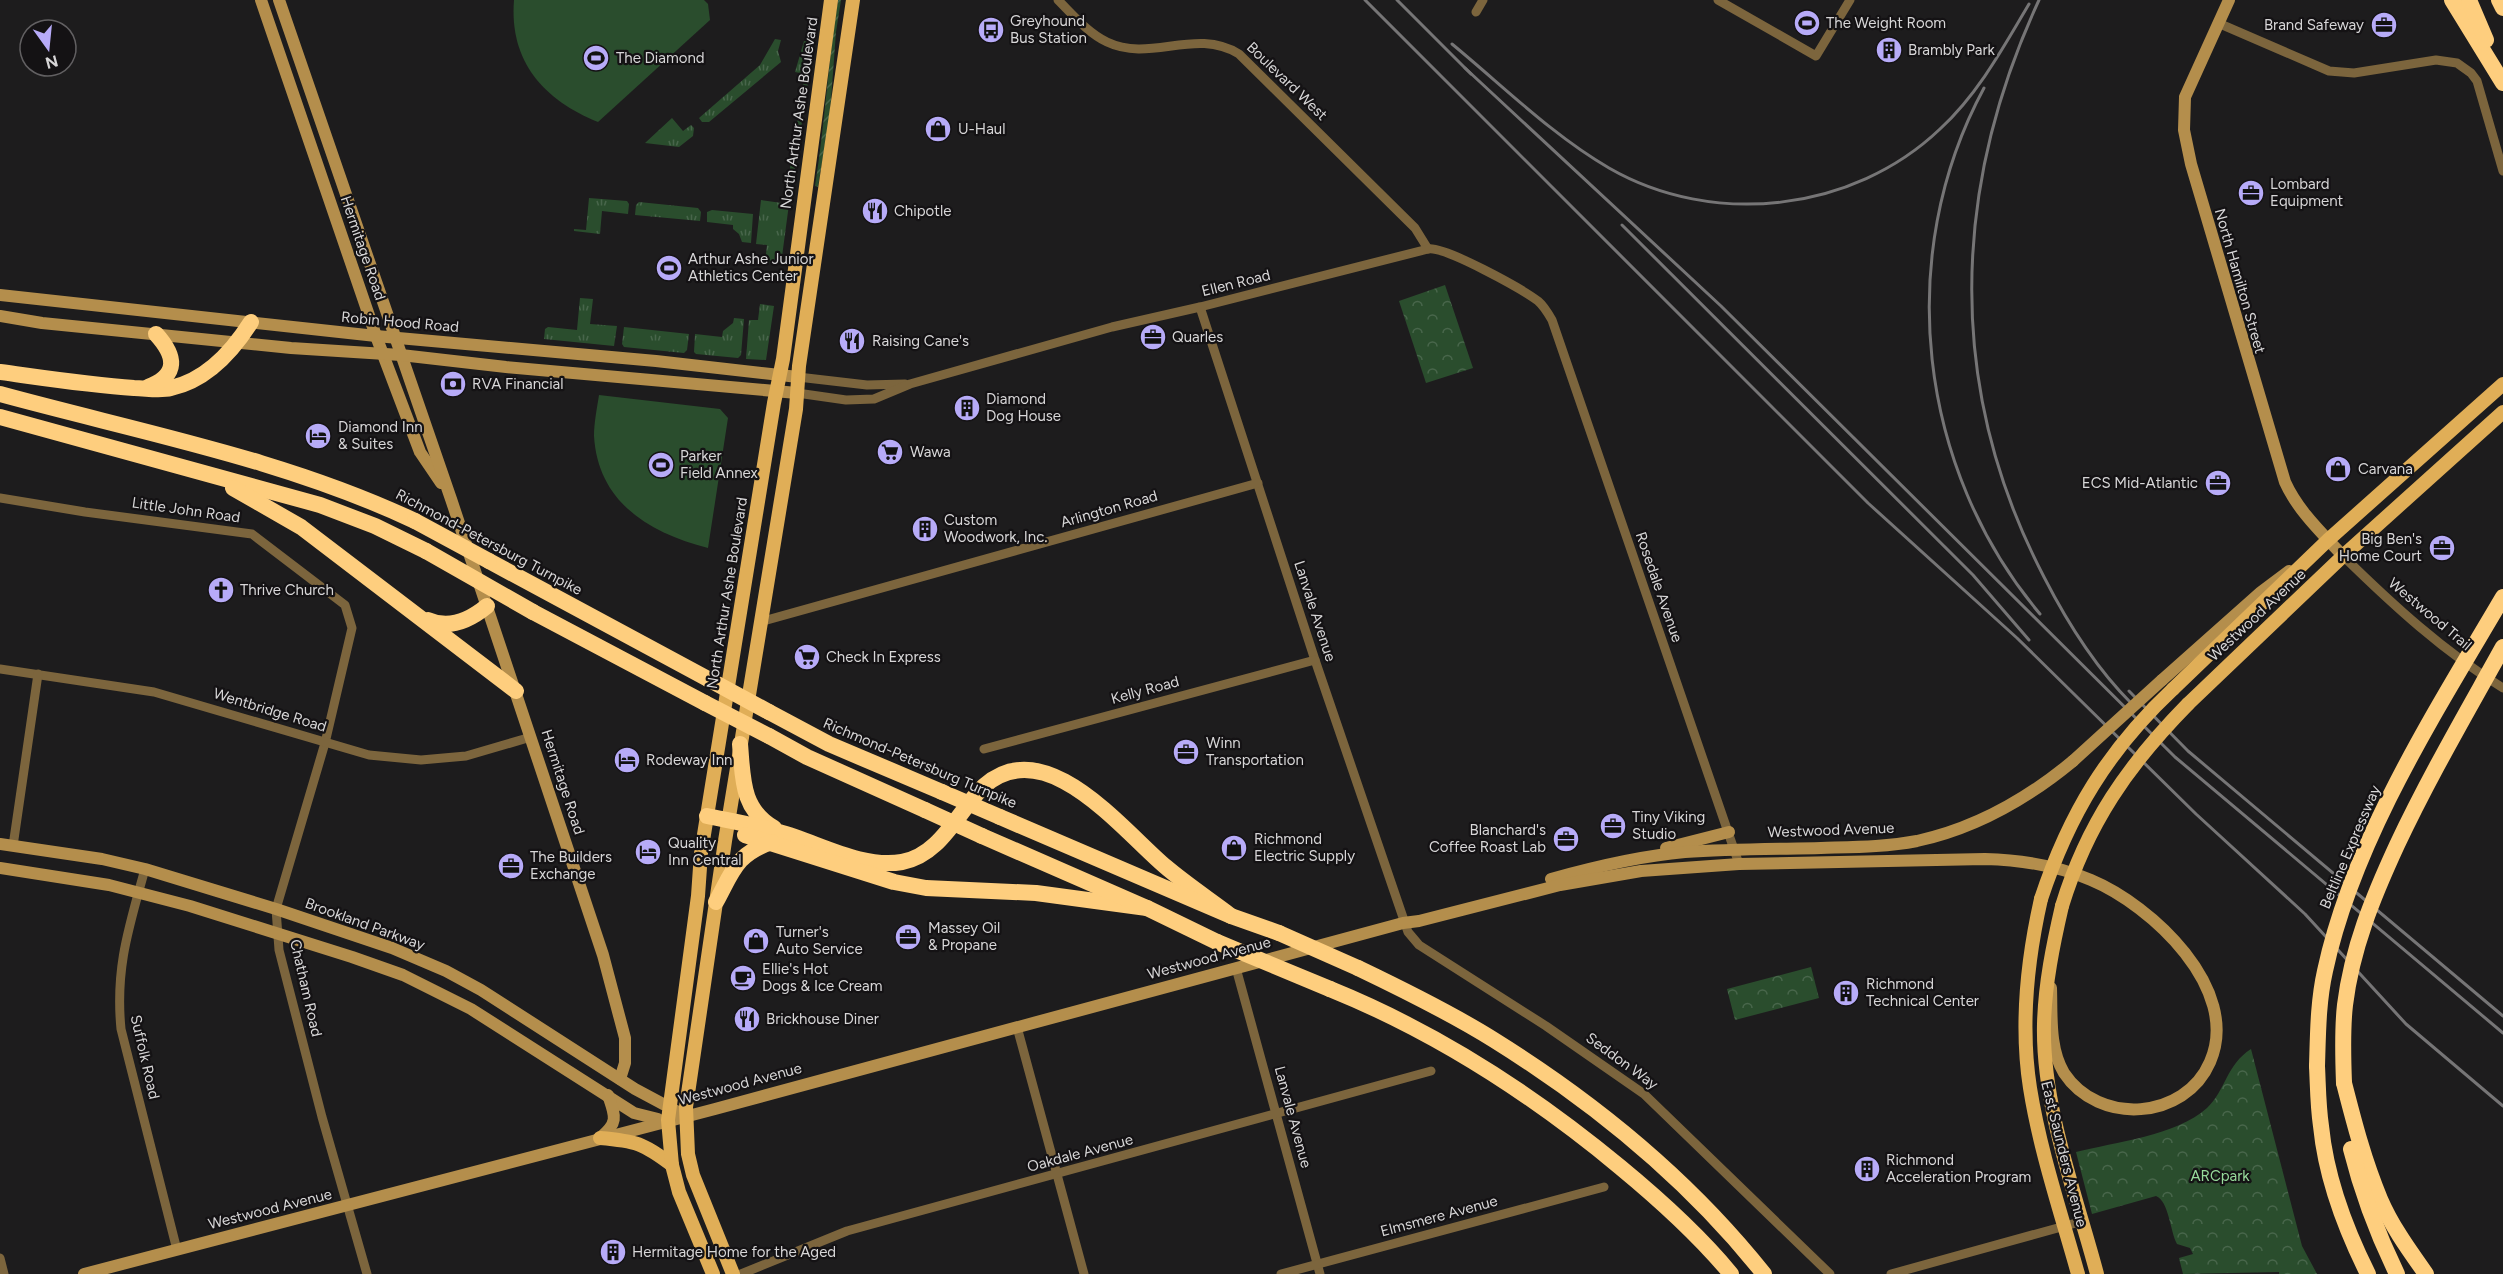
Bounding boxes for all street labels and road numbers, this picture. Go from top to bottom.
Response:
street label: North Arthur Ashe Boulevard [777,16,821,210]
street label: Boulevard West [1243,38,1331,124]
street label: Hermitage Road [337,193,389,303]
street label: North Hamilton Street [2211,206,2269,356]
street label: Ellen Road [1200,266,1272,300]
street label: Robin Hood Road [340,308,460,336]
street label: Richmond-Petersburg Turnpike [393,485,585,599]
street label: Arlington Road [1058,487,1160,531]
street label: Little John Road [131,493,241,527]
street label: North Arthur Ashe Boulevard [703,496,751,690]
street label: Rosedale Avenue [1632,529,1686,645]
street label: Lanvale Avenue [1290,558,1340,664]
street label: Westwood Avenue [2204,565,2310,665]
street label: Westwood Trail [2385,574,2475,654]
street label: Kelly Road [1109,672,1181,708]
street label: Wentbridge Road [211,684,329,736]
street label: Richmond-Petersburg Turnpike [820,714,1020,812]
street label: Hermitage Road [538,727,588,837]
street label: Beltline Expressway [2316,782,2384,912]
street label: Westwood Avenue [1767,819,1895,841]
street label: Brookland Parkway [303,894,428,954]
street label: Westwood Avenue [1145,933,1273,983]
street label: Chatham Road [286,937,326,1039]
street label: Suffolk Road [127,1013,163,1101]
street label: Seddon Way [1582,1029,1662,1093]
street label: Westwood Avenue [676,1059,804,1109]
street label: Lanvale Avenue [1271,1064,1315,1170]
street label: East Saunders Avenue [2037,1079,2091,1229]
street label: Oakdale Avenue [1025,1130,1135,1176]
street label: Westwood Avenue [206,1185,334,1233]
street label: Elmsmere Avenue [1378,1192,1500,1240]

